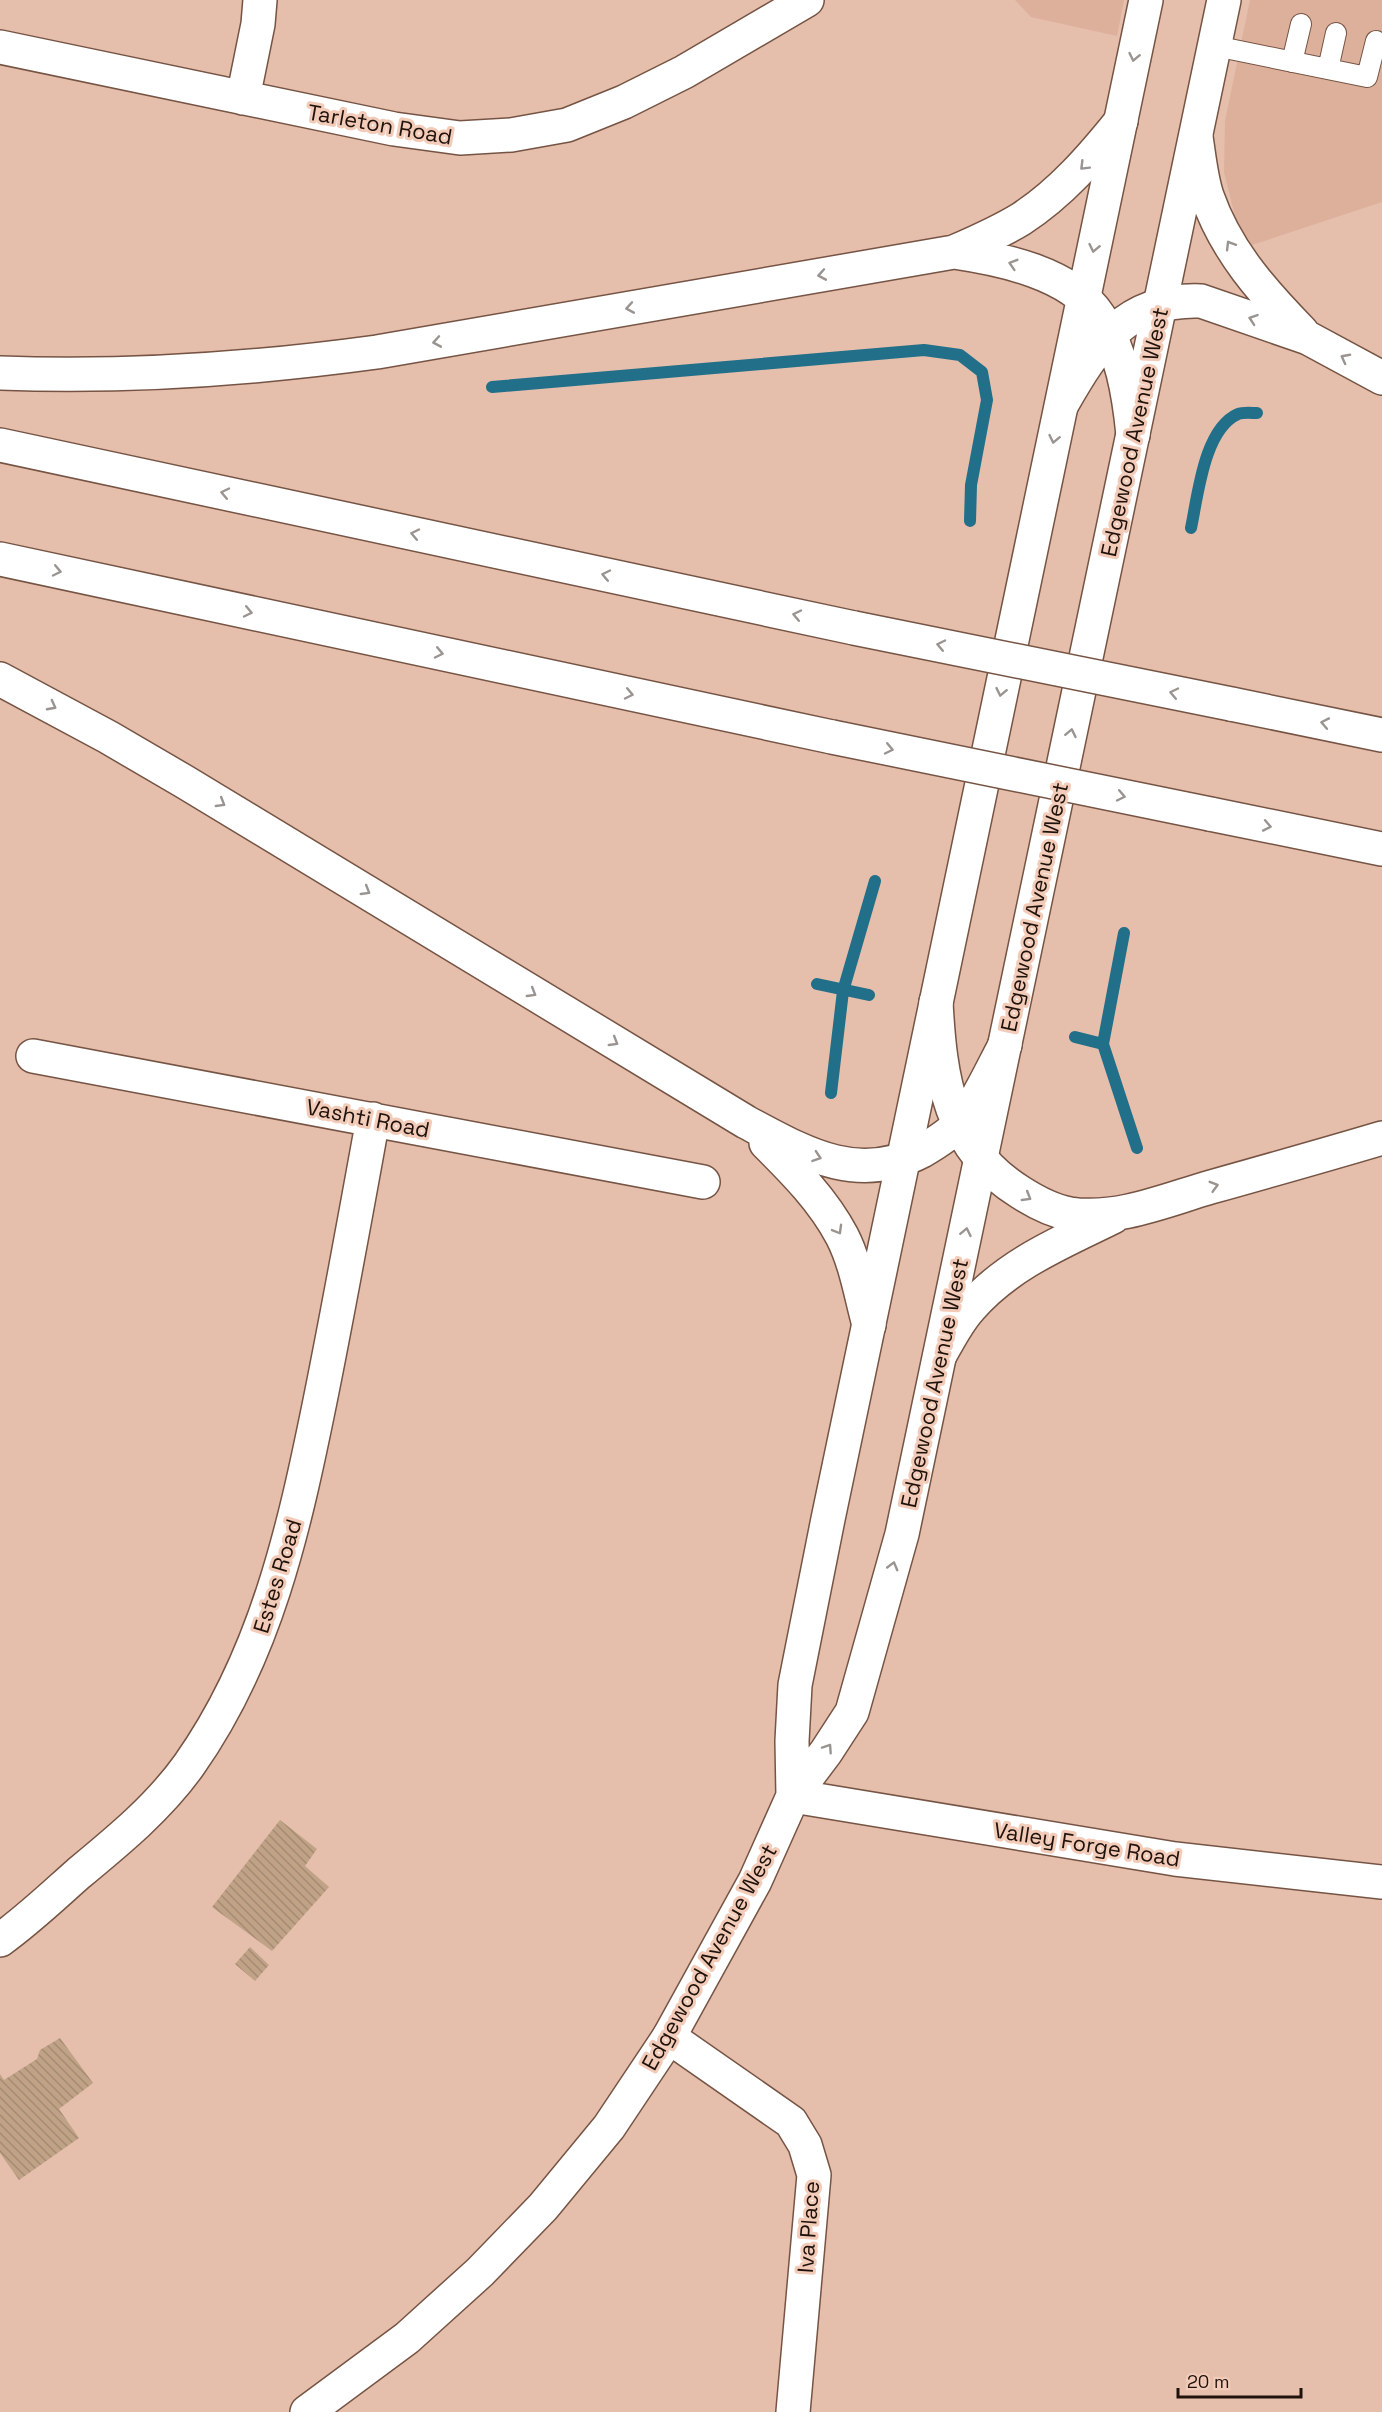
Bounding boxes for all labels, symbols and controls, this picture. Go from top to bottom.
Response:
one-way arrow [1128,52,1141,62]
street label: Tarleton Road [305,98,455,150]
one-way arrow [1080,159,1090,170]
one-way arrow [1226,241,1238,251]
one-way arrow [1088,243,1101,253]
one-way arrow [1009,259,1019,271]
one-way arrow [817,268,827,281]
one-way arrow [625,302,634,314]
street label: Edgewood Avenue West [1094,305,1174,559]
one-way arrow [1248,314,1258,326]
one-way arrow [433,335,443,348]
one-way arrow [1341,354,1351,365]
one-way arrow [1048,434,1061,444]
one-way arrow [220,487,230,500]
one-way arrow [410,528,420,541]
one-way arrow [52,564,62,577]
one-way arrow [601,569,611,582]
one-way arrow [243,605,253,618]
one-way arrow [792,610,802,623]
one-way arrow [937,640,947,653]
one-way arrow [433,646,443,659]
one-way arrow [624,686,634,699]
one-way arrow [995,686,1008,696]
one-way arrow [1169,687,1179,700]
one-way arrow [45,699,56,711]
one-way arrow [1320,717,1330,730]
one-way arrow [1064,728,1077,738]
one-way arrow [884,742,894,755]
street label: Edgewood Avenue West [994,780,1074,1034]
one-way arrow [1116,789,1126,802]
one-way arrow [215,796,225,808]
one-way arrow [1262,819,1272,832]
one-way arrow [360,884,370,896]
one-way arrow [526,985,536,997]
one-way arrow [608,1035,618,1047]
street label: Vashti Road [304,1092,432,1144]
one-way arrow [811,1149,822,1162]
one-way arrow [1209,1181,1219,1194]
one-way arrow [1020,1189,1031,1200]
one-way arrow [830,1224,842,1234]
one-way arrow [958,1227,971,1237]
street label: Edgewood Avenue West [894,1256,974,1510]
street label: Estes Road [246,1516,308,1636]
one-way arrow [886,1561,898,1572]
one-way arrow [821,1744,832,1755]
street label: Valley Forge Road [992,1815,1182,1873]
street label: Edgewood Avenue West [635,1839,783,2075]
street label: Iva Place [791,2180,825,2274]
scale bar [1178,2361,1301,2399]
text: 20 m [1187,2370,1230,2393]

